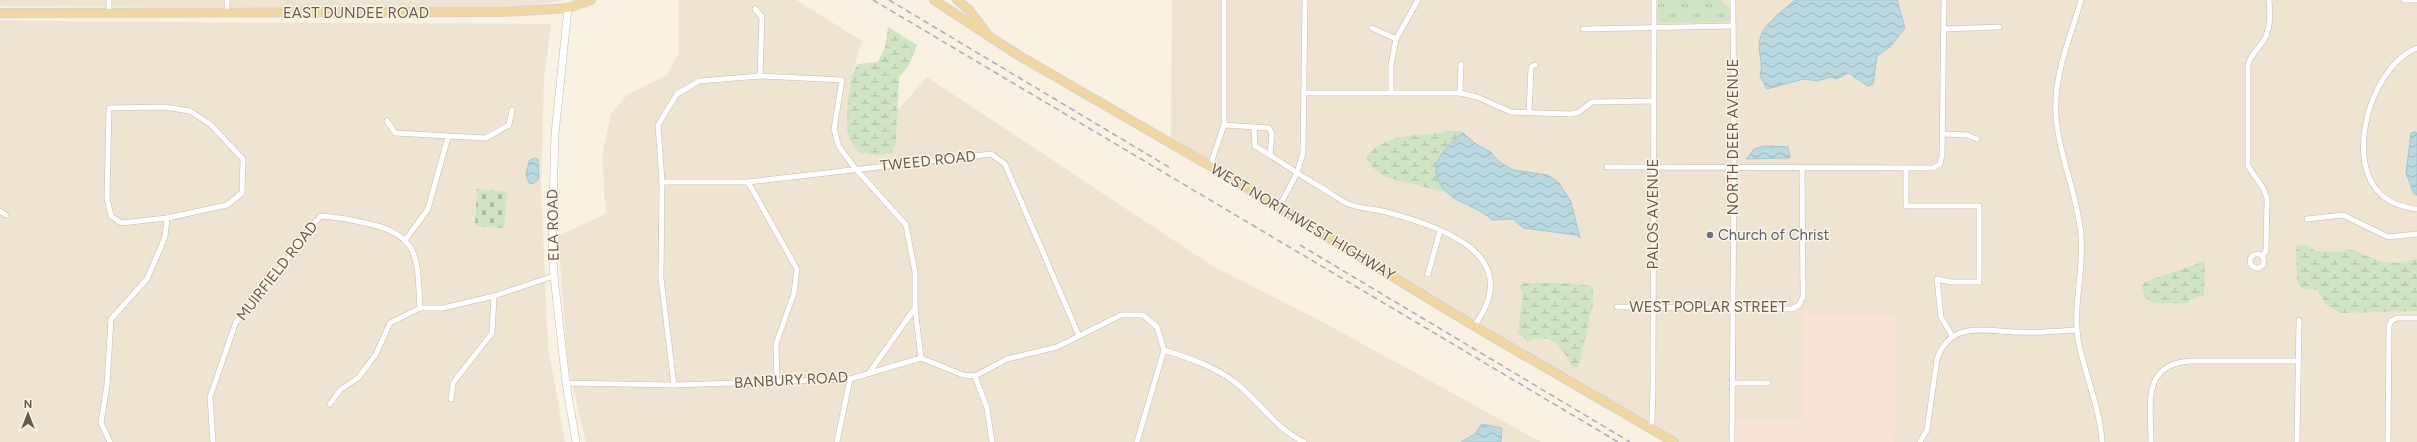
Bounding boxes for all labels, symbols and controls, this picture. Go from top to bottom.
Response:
street label: EAST DUNDEE ROAD [283,4,429,22]
street label: NORTH DEER AVENUE [1724,59,1742,215]
street label: TWEED ROAD [879,147,977,175]
street label: PALOS AVENUE [1644,159,1662,269]
street label: WEST NORTHWEST HIGHWAY [1207,160,1399,284]
street label: ELA ROAD [543,189,563,261]
street label: MUIRFIELD ROAD [233,218,321,324]
place label: Church of Christ [1718,226,1829,244]
marker: Church of Christ [1705,230,1715,240]
street label: WEST POPLAR STREET [1629,298,1787,316]
street label: BANBURY ROAD [733,368,849,392]
north arrow [8,394,48,434]
text: N [24,398,32,411]

